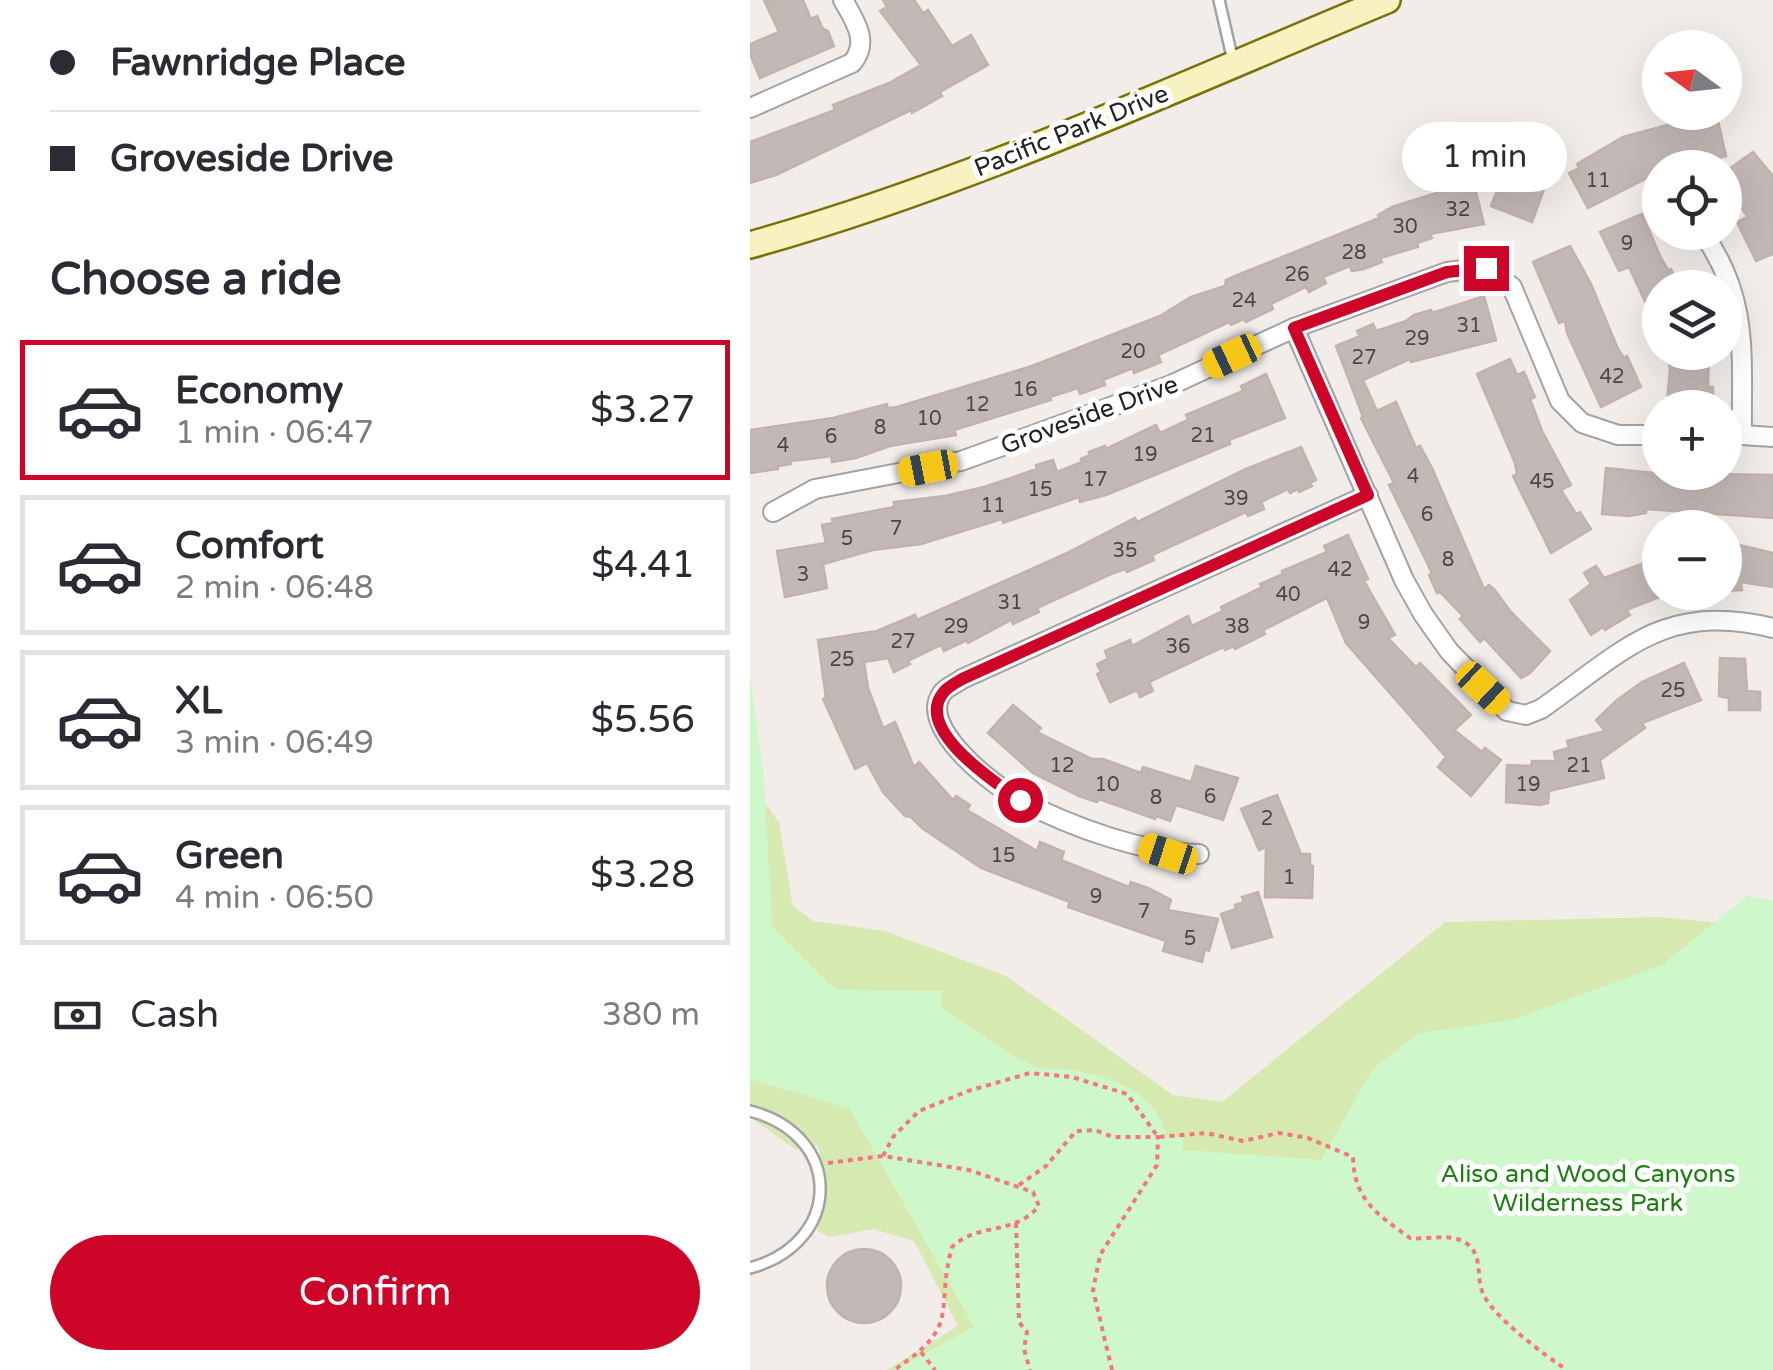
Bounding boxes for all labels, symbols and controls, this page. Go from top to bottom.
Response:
north arrow [1642,30,1742,130]
map controls [1642,30,1742,610]
text: Fawnridge Place [110,40,406,86]
street label: Pacific Park Drive [970,78,1173,184]
callout: 1 min [1404,123,1568,193]
text: Groveside Drive [110,136,394,182]
text: 1 min [1442,138,1527,176]
button: locate [1642,150,1742,250]
house number: 11 [1585,169,1611,193]
house number: 32 [1445,198,1471,222]
house number: 30 [1392,215,1418,239]
house number: 9 [1621,232,1633,256]
house number: 28 [1341,241,1367,265]
route end [1464,246,1509,291]
text: Choose a ride [50,253,341,307]
house number: 26 [1284,263,1310,287]
button: layers [1642,270,1742,370]
house number: 24 [1231,289,1257,313]
house number: 31 [1456,314,1482,338]
house number: 29 [1404,327,1430,351]
car [1198,330,1266,382]
house number: 20 [1120,340,1146,364]
house number: 27 [1351,346,1377,370]
icon: car [55,365,145,455]
house number: 42 [1599,365,1625,389]
text: Economy [175,368,343,414]
street label: Groveside Drive [997,369,1182,461]
house number: 16 [1012,378,1038,402]
text: $3.27 [590,387,695,433]
button: + [1642,390,1742,490]
house number: 12 [964,393,990,417]
house number: 10 [916,407,942,431]
text: 1 min · 06:47 [175,414,374,452]
house number: 8 [874,416,886,440]
house number: 21 [1190,424,1216,448]
house number: 6 [825,425,837,449]
house number: 4 [777,434,789,458]
house number: 19 [1132,443,1158,467]
car [896,448,960,488]
house number: 4 [1407,465,1419,489]
house number: 17 [1082,468,1108,492]
house number: 45 [1529,470,1555,494]
house number: 15 [1027,478,1053,502]
house number: 39 [1223,487,1249,511]
house number: 11 [980,494,1006,518]
house number: 6 [1421,503,1433,527]
button: − [1642,510,1742,610]
house number: 7 [890,517,902,541]
icon: car [55,520,145,610]
text: Comfort [175,523,324,569]
house number: 5 [841,527,853,551]
house number: 35 [1112,539,1138,563]
text: $4.41 [591,542,695,588]
house number: 8 [1442,548,1454,572]
house number: 42 [1327,558,1353,582]
house number: 3 [797,563,809,587]
text: 2 min · 06:48 [175,569,374,607]
house number: 40 [1275,583,1301,607]
house number: 31 [997,591,1023,615]
house number: 9 [1358,611,1370,635]
house number: 29 [943,615,969,639]
house number: 38 [1224,615,1250,639]
house number: 27 [890,630,916,654]
house number: 36 [1165,635,1191,659]
house number: 25 [829,648,855,672]
car [1451,657,1515,719]
icon: car [55,675,145,765]
text: XL [175,678,222,724]
house number: 25 [1660,679,1686,703]
text: $5.56 [590,697,695,743]
text: 3 min · 06:49 [175,724,374,762]
house number: 12 [1049,754,1075,778]
house number: 21 [1566,754,1592,778]
house number: 10 [1094,773,1120,797]
house number: 19 [1515,773,1541,797]
route start [998,778,1043,823]
house number: 6 [1204,785,1216,809]
house number: 8 [1150,786,1162,810]
house number: 2 [1261,807,1273,831]
icon: car [55,830,145,920]
car [1135,830,1201,878]
text: Green [175,833,284,879]
house number: 15 [990,844,1016,868]
text: $3.28 [590,852,695,898]
house number: 1 [1283,866,1295,890]
text: 4 min · 06:50 [175,879,374,917]
house number: 9 [1090,885,1102,909]
house number: 7 [1138,900,1150,924]
house number: 5 [1184,927,1196,951]
icon: cash [50,988,105,1043]
text: Cash [130,992,219,1038]
text: 380 m [602,996,700,1034]
park label: Aliso and Wood Canyons Wilderness Park [1440,1159,1736,1218]
button: Confirm [50,1235,700,1350]

